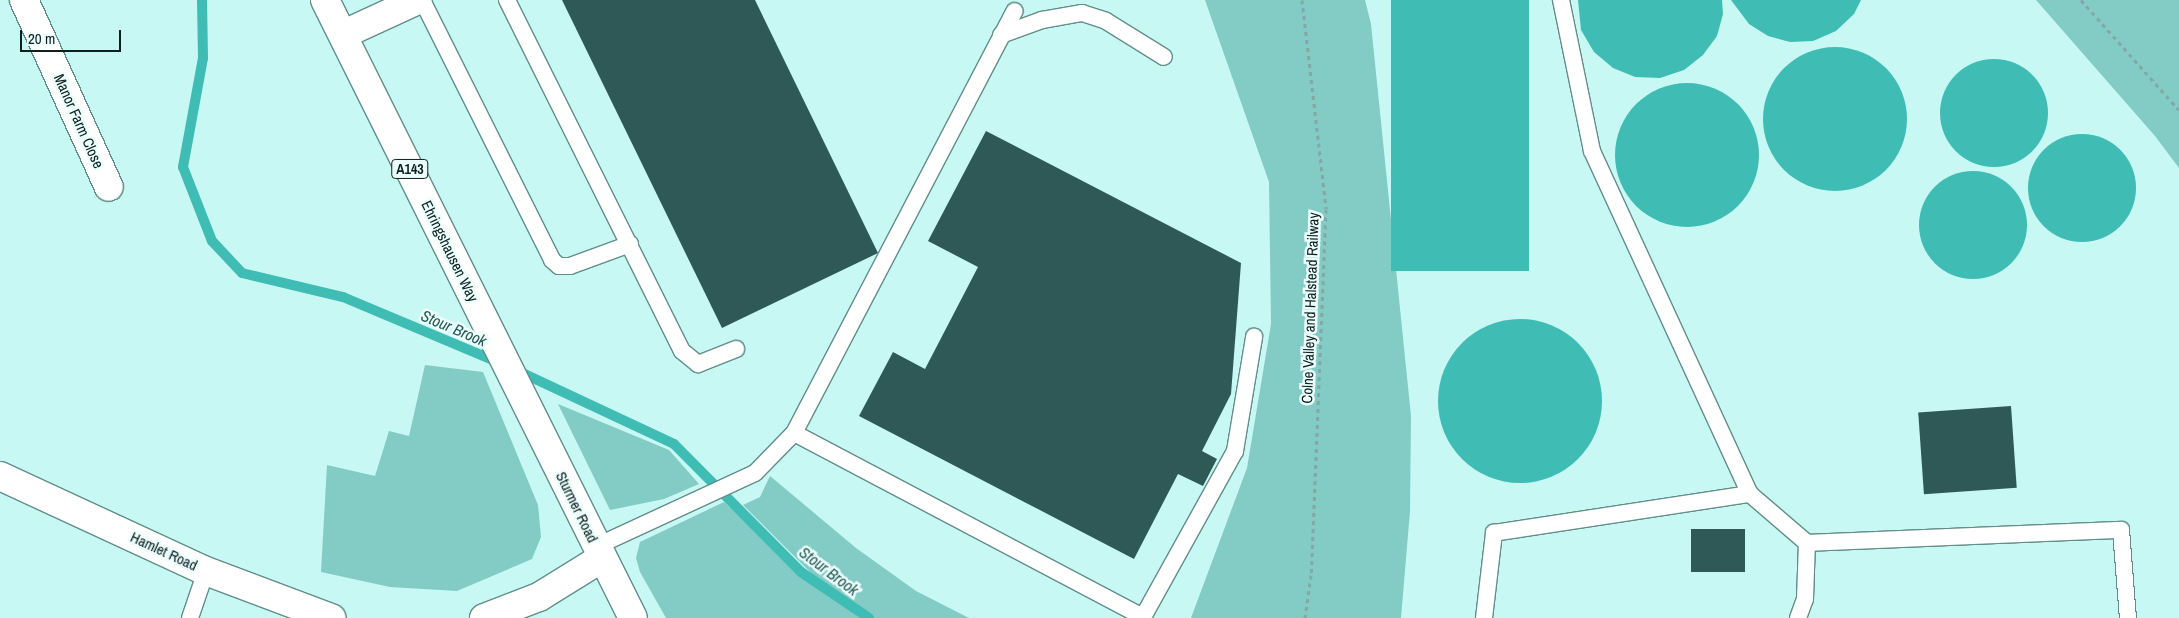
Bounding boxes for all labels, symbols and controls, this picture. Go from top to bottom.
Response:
scale bar [22,20,124,52]
text: 20 m [28,28,55,49]
street label: Manor Farm Close [50,71,108,171]
road number: A143 [391,157,429,180]
street label: Ehringshausen Way [418,197,482,305]
street label: Colne Valley and Halstead Railway [1298,212,1322,404]
water label: Stour Brook [418,306,490,350]
street label: Sturmer Road [552,469,602,545]
street label: Hamlet Road [128,528,200,574]
water label: Stour Brook [796,542,862,600]

